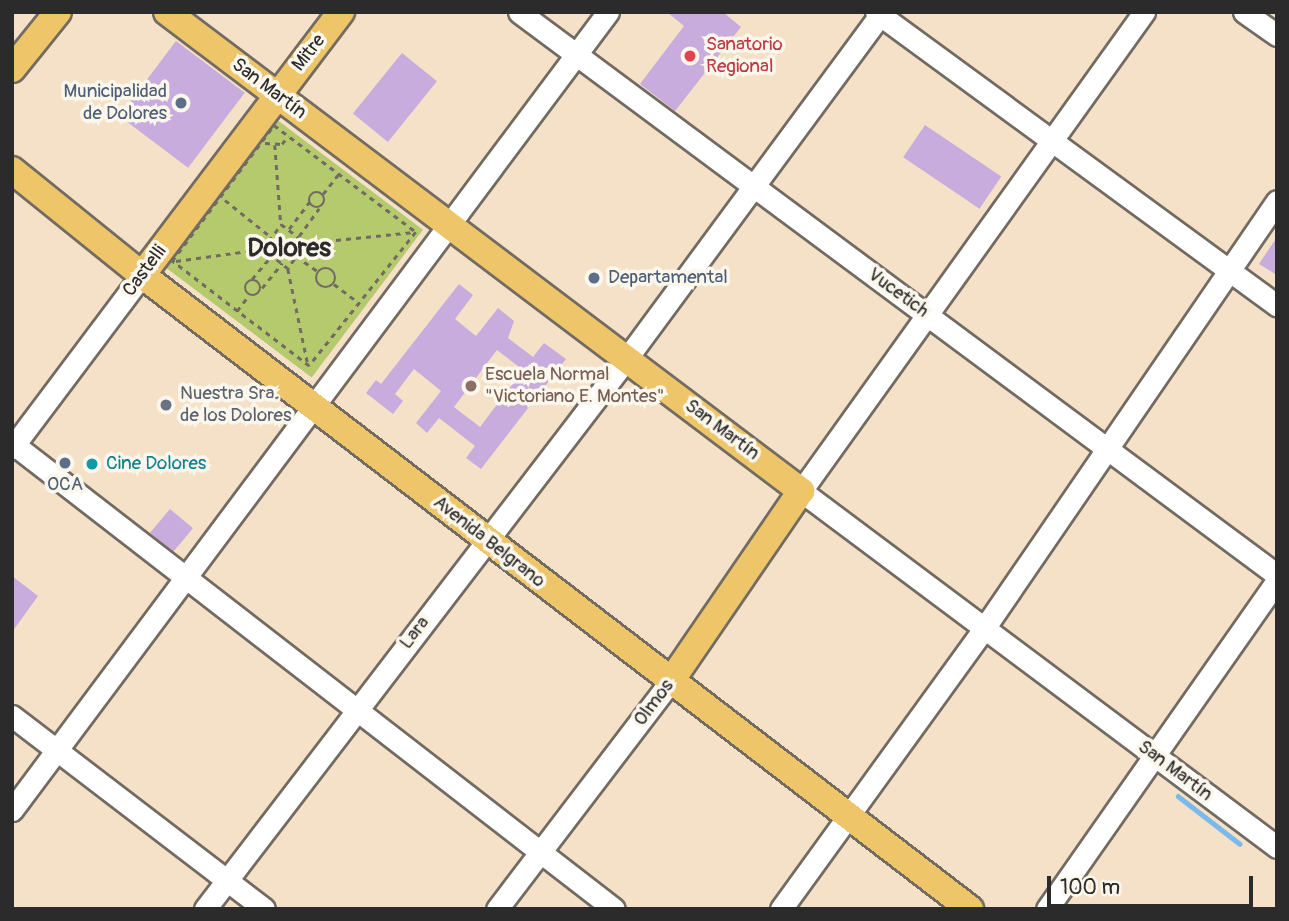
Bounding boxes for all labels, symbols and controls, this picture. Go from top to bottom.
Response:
street label: Mitre [288,30,330,76]
place label: Sanatorio Regional [706,34,783,78]
marker: Sanatorio Regional [680,46,700,66]
street label: San Martín [227,54,311,124]
place label: Municipalidad de Dolores [63,81,167,125]
marker: Municipalidad de Dolores [173,95,189,111]
district label: Dolores [247,233,331,265]
street label: Castelli [118,241,172,301]
street label: Vucetich [863,263,933,323]
place label: Departamental [608,267,728,289]
marker: Departamental [586,270,602,286]
place label: Escuela Normal "Victoriano E. Montes" [485,364,665,408]
marker: Escuela Normal "Victoriano E. Montes" [463,378,479,394]
place label: Nuestra Sra. de los Dolores [180,383,291,427]
street label: San Martín [680,395,764,465]
marker: Nuestra Sra. de los Dolores [158,397,174,413]
place label: Cine Dolores [106,453,206,475]
marker: OCA [57,455,73,471]
marker: Cine Dolores [84,456,100,472]
place label: OCA [47,474,83,496]
street label: Avenida Belgrano [429,491,549,593]
street label: Lara [395,612,435,654]
street label: Olmos [629,675,679,731]
street label: San Martín [1133,736,1217,806]
scale bar [1051,862,1258,906]
text: 100 m [1060,874,1120,901]

